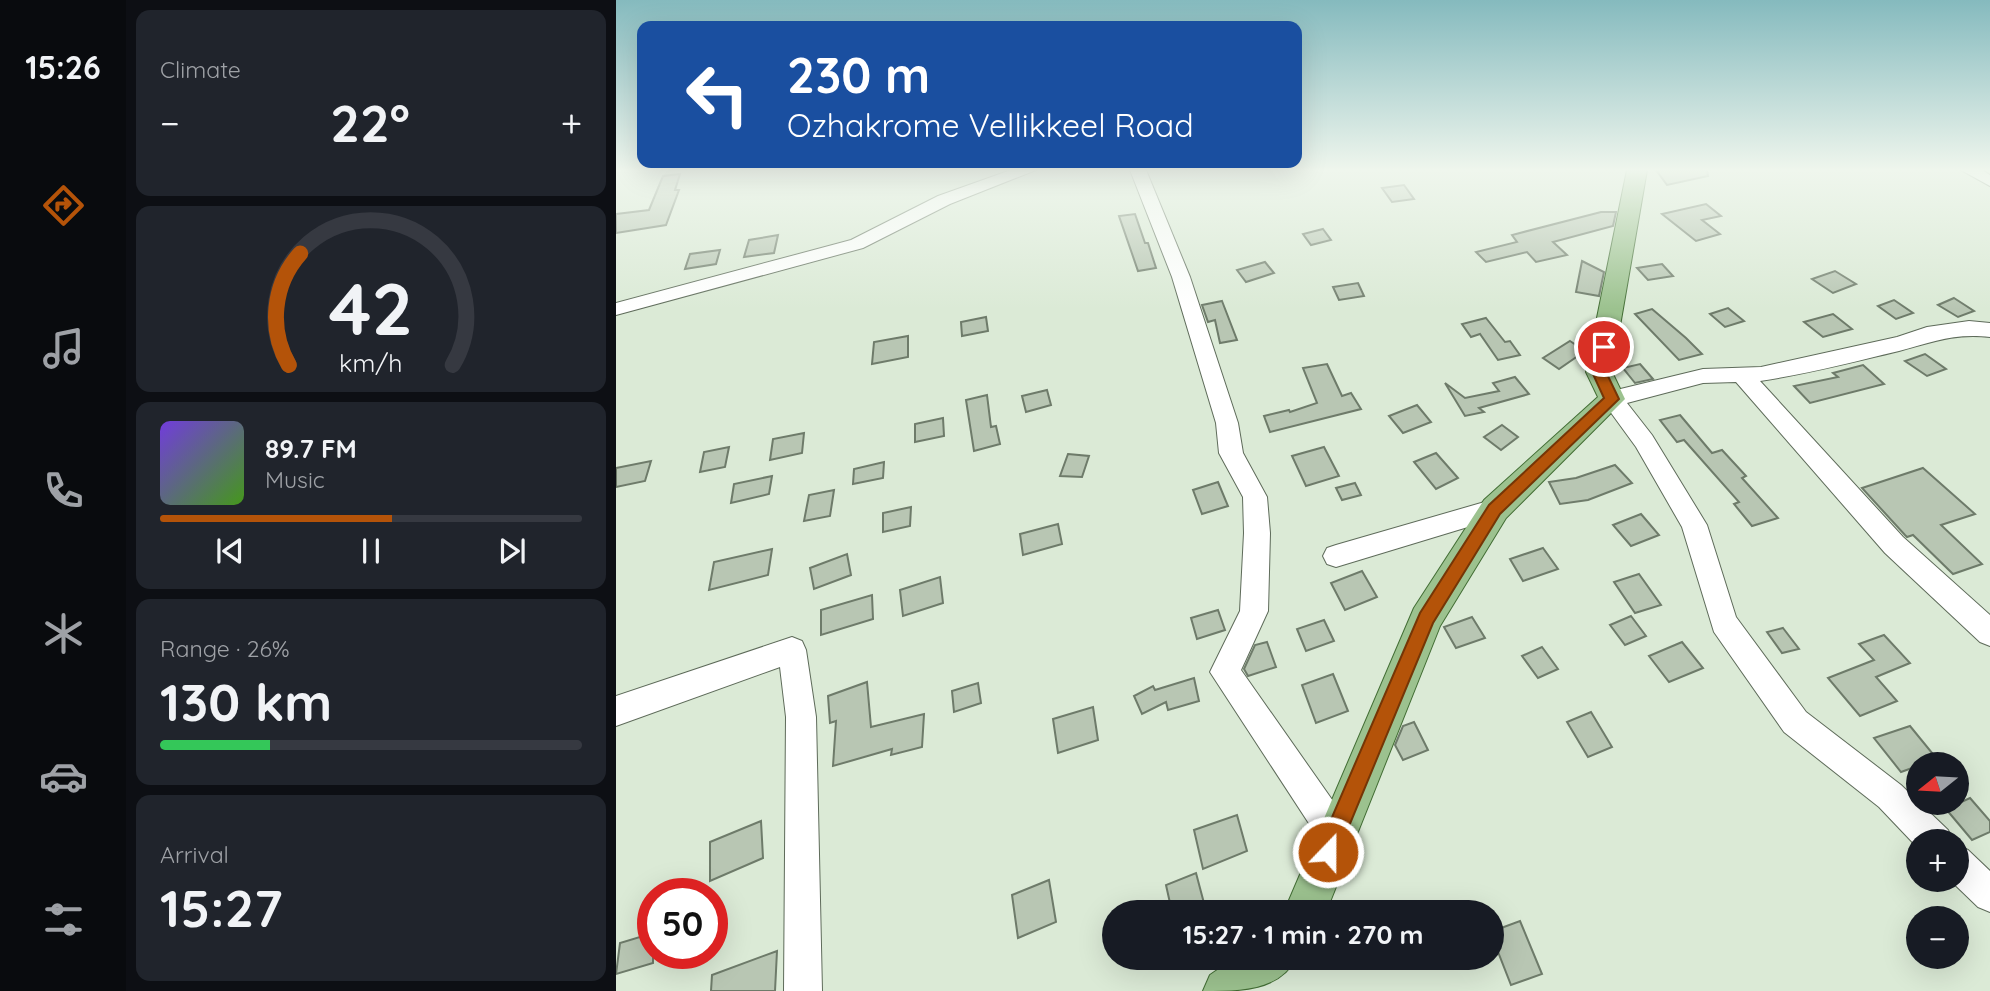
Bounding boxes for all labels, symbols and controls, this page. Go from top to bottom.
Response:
text: 230 m [787,44,930,105]
text: 15:26 [25,47,101,87]
icon: left [672,49,763,140]
text: Climate [160,55,241,84]
text: 22° [330,90,410,155]
text: − [160,99,180,147]
text: + [561,99,582,147]
text: Ozhakrome Vellikkeel Road [787,105,1194,145]
icon: directions [39,181,88,230]
text: 42 [329,263,413,354]
pin [1574,317,1634,377]
icon: music [39,324,88,373]
icon: arrive [1585,328,1623,366]
text: km/h [339,347,403,378]
text: 89.7 FM [265,432,357,465]
text: Music [265,465,325,494]
icon: phone [39,466,88,515]
icon: previous [211,532,249,570]
icon: pause [352,532,390,570]
icon: next [493,532,531,570]
icon: climate [39,609,88,658]
text: Range · 26% [160,634,290,663]
text: 130 km [160,669,332,734]
icon: car [39,752,88,801]
north arrow [1906,752,1969,816]
map controls [1906,752,1969,969]
position arrow [1291,815,1365,889]
button: + [1906,829,1969,892]
text: Arrival [160,840,229,869]
text: 15:27 [160,875,283,940]
speed limit sign: 50 [637,878,728,969]
icon: filters [39,895,88,944]
button: − [1906,906,1969,969]
text: 15:27 · 1 min · 270 m [1182,918,1424,951]

